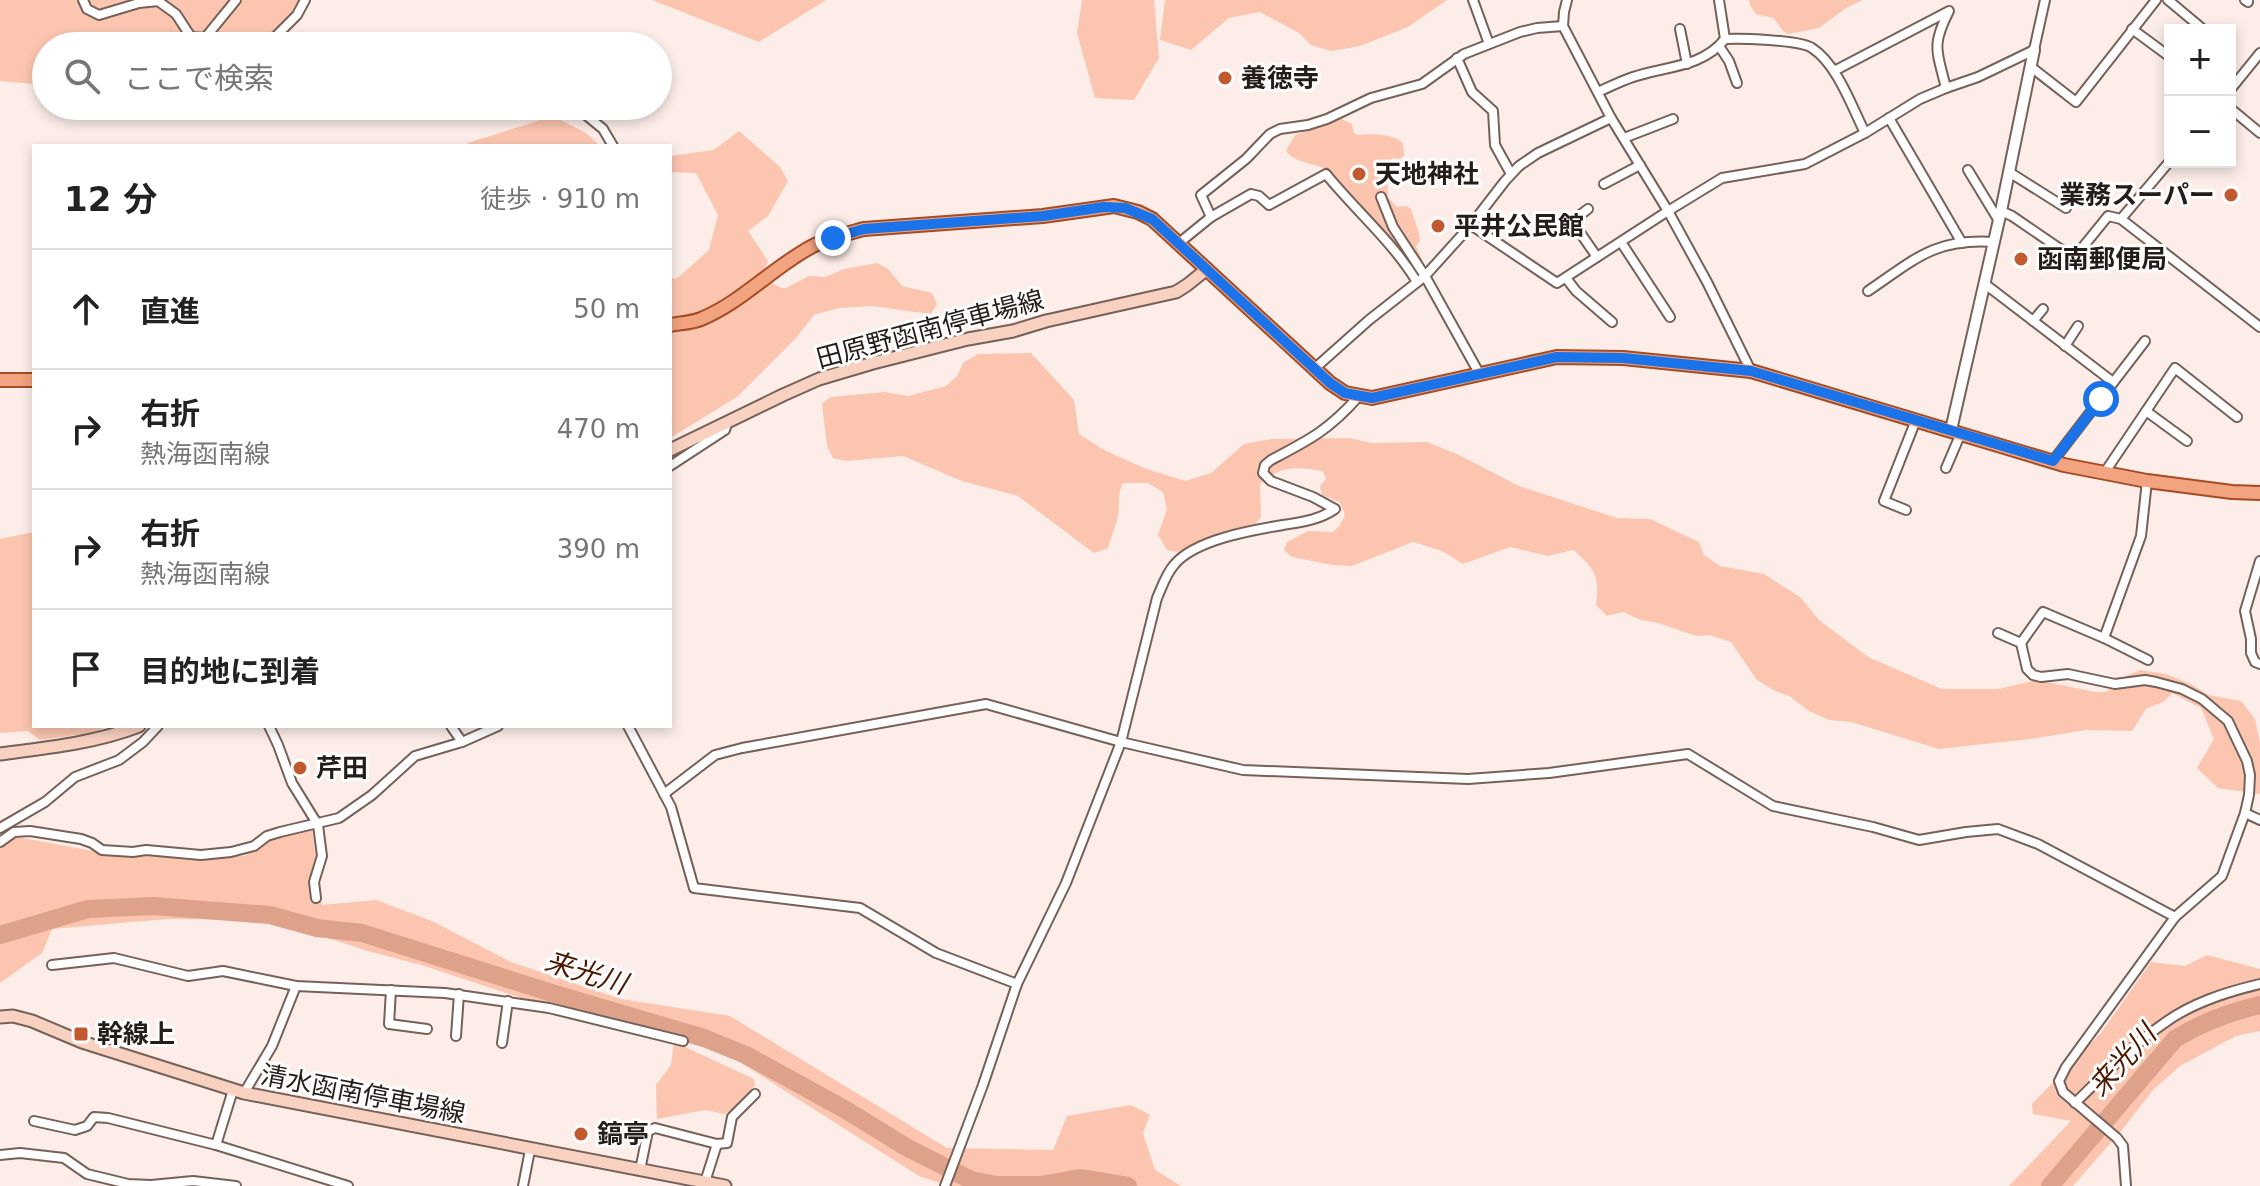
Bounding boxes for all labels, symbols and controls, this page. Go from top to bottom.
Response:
map controls [2164,24,2236,168]
button: + [2164,24,2236,96]
search box [32,32,672,120]
icon: search [60,54,104,98]
text: ここで検索 [124,61,274,96]
place label: 養徳寺 [1241,63,1319,93]
marker: 養徳寺 [1216,69,1234,87]
button: − [2164,96,2236,168]
place label: 天地神社 [1375,159,1479,189]
marker: 天地神社 [1350,165,1368,183]
text: 12 分 [64,179,157,219]
place label: 業務スーパー [2059,180,2215,210]
text: 徒歩 · 910 m [480,184,640,214]
marker: 業務スーパー [2222,186,2240,204]
place label: 平井公民館 [1454,211,1584,241]
marker: 平井公民館 [1429,217,1447,235]
route end [815,220,851,256]
place label: 函南郵便局 [2037,244,2167,274]
marker: 函南郵便局 [2012,250,2030,268]
street label: 田原野函南停車場線 [813,284,1047,374]
icon: ahead [64,287,108,331]
text: 直進 [140,294,200,329]
text: 50 m [573,294,640,324]
route start [2083,381,2119,417]
text: 右折 [140,396,200,431]
icon: right [64,407,108,451]
text: 470 m [557,414,640,444]
text: 熱海函南線 [140,439,270,469]
text: 右折 [140,516,200,551]
icon: right [64,527,108,571]
text: 390 m [557,534,640,564]
text: 熱海函南線 [140,559,270,589]
icon: arrive [64,647,108,691]
text: 目的地に到着 [140,654,320,689]
place label: 芹田 [316,753,368,783]
marker: 芹田 [291,759,309,777]
water label: 来光川 [541,944,634,1001]
water label: 来光川 [2082,1016,2165,1103]
place label: 幹線上 [97,1019,175,1049]
marker: 幹線上 [72,1025,90,1043]
street label: 清水函南停車場線 [258,1059,468,1129]
place label: 鎬亭 [597,1119,649,1149]
marker: 鎬亭 [572,1125,590,1143]

